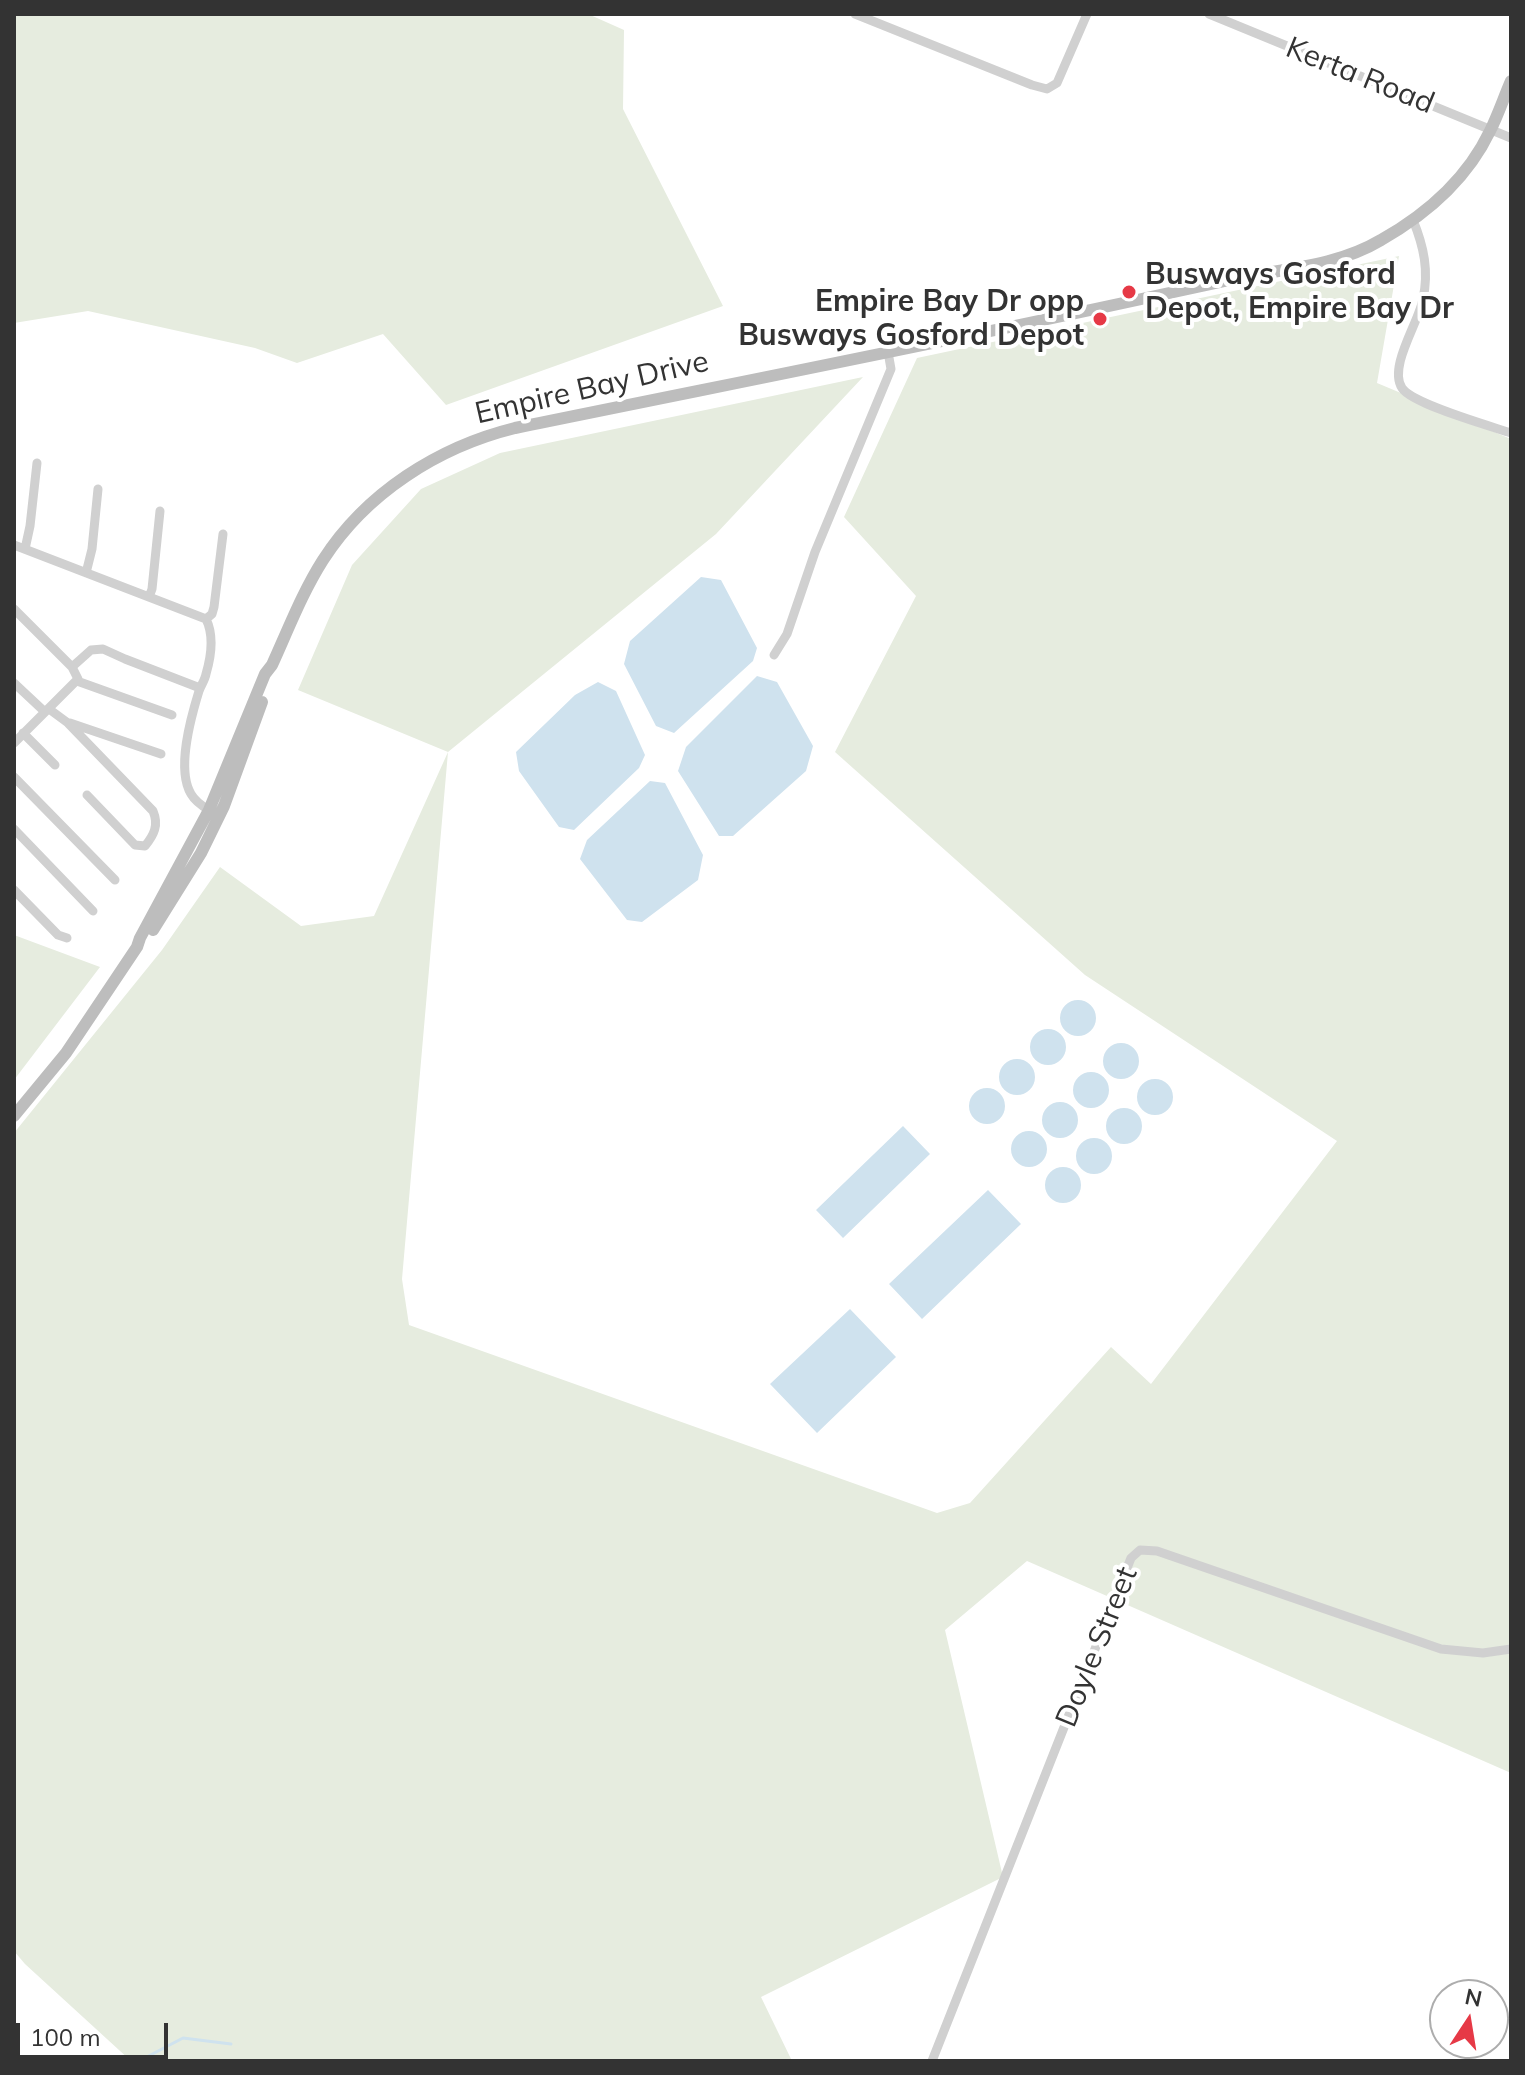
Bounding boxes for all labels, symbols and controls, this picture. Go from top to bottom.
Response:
street label: Kerta Road [1281,30,1439,122]
place label: Busways Gosford Depot, Empire Bay Dr [1145,257,1454,328]
marker: Busways Gosford Depot, Empire Bay Dr [1120,283,1138,301]
place label: Empire Bay Dr opp Busways Gosford Depot [738,284,1084,354]
marker: Empire Bay Dr opp Busways Gosford Depot [1091,310,1109,328]
street label: Empire Bay Drive [472,344,712,432]
street label: Doyle Street [1049,1562,1145,1732]
north arrow [1429,1979,1509,2059]
text: N [1463,1982,1485,2013]
scale bar [20,2007,172,2057]
text: 100 m [30,2022,101,2052]

